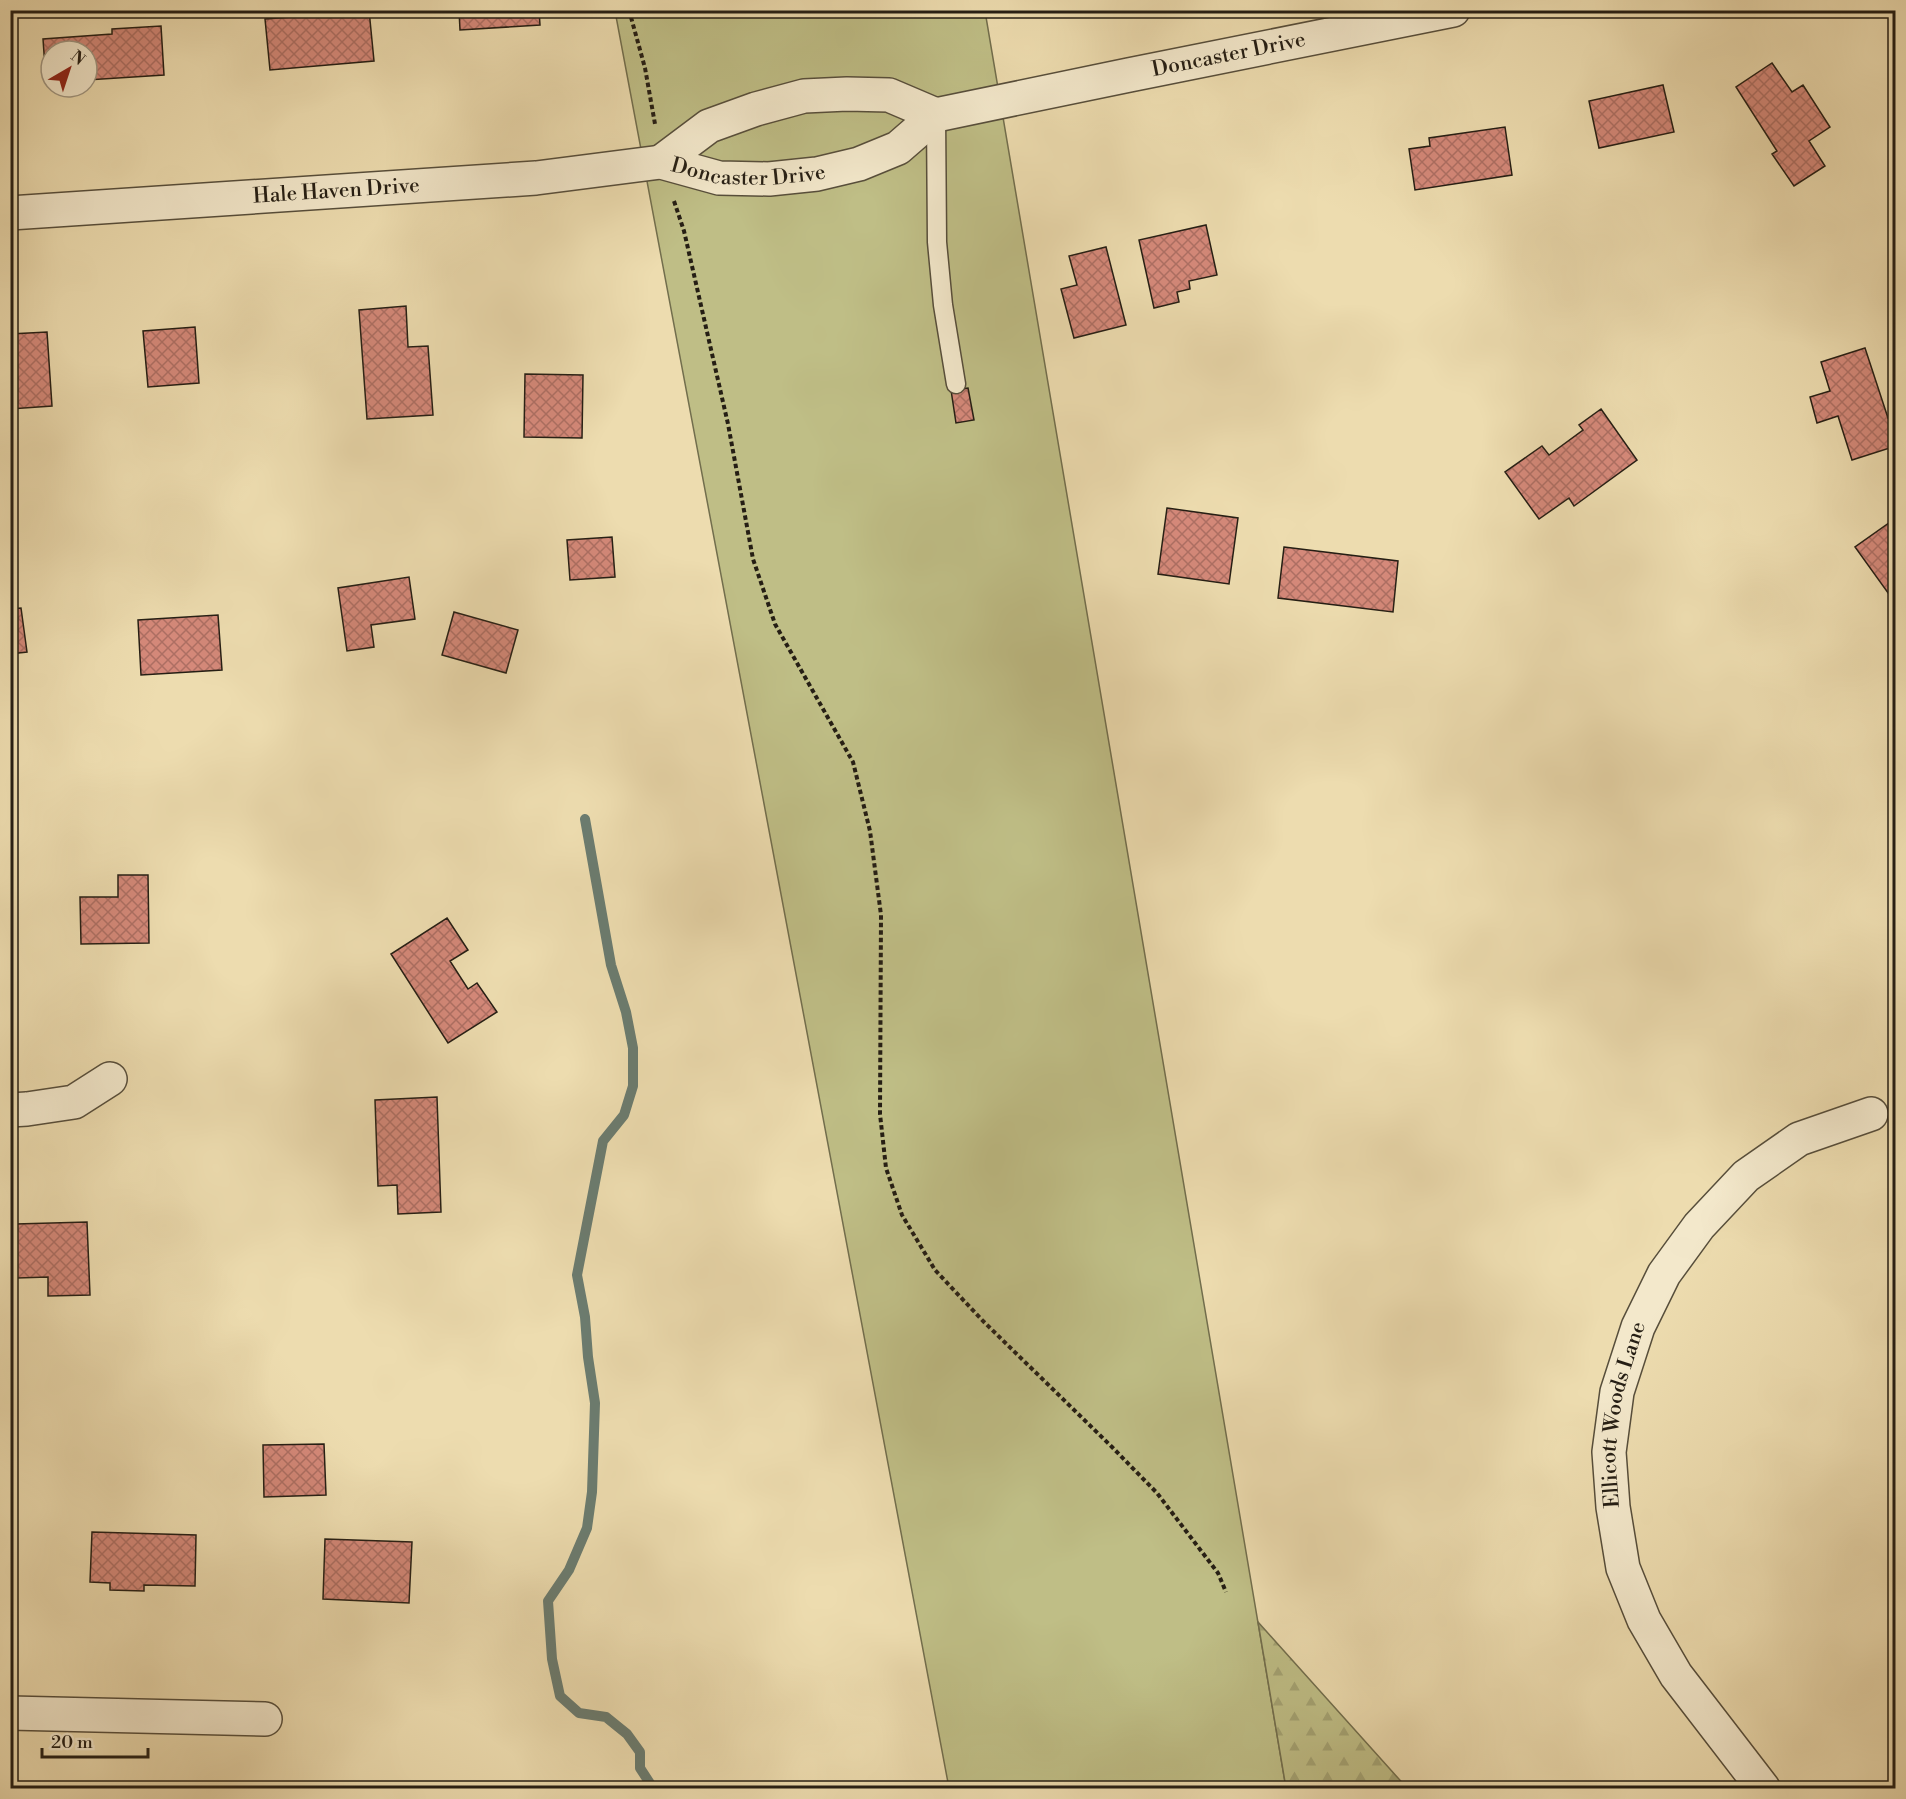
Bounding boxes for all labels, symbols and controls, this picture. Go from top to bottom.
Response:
street label: Doncaster Drive [1150,27,1308,83]
north arrow [39,39,99,99]
text: N [67,46,89,70]
street label: Doncaster Drive [668,152,828,192]
street label: Hale Haven Drive [252,173,420,210]
street label: Ellicott Woods Lane [1596,1318,1652,1509]
scale bar [42,1721,148,1759]
text: 20 m [51,1731,93,1754]

